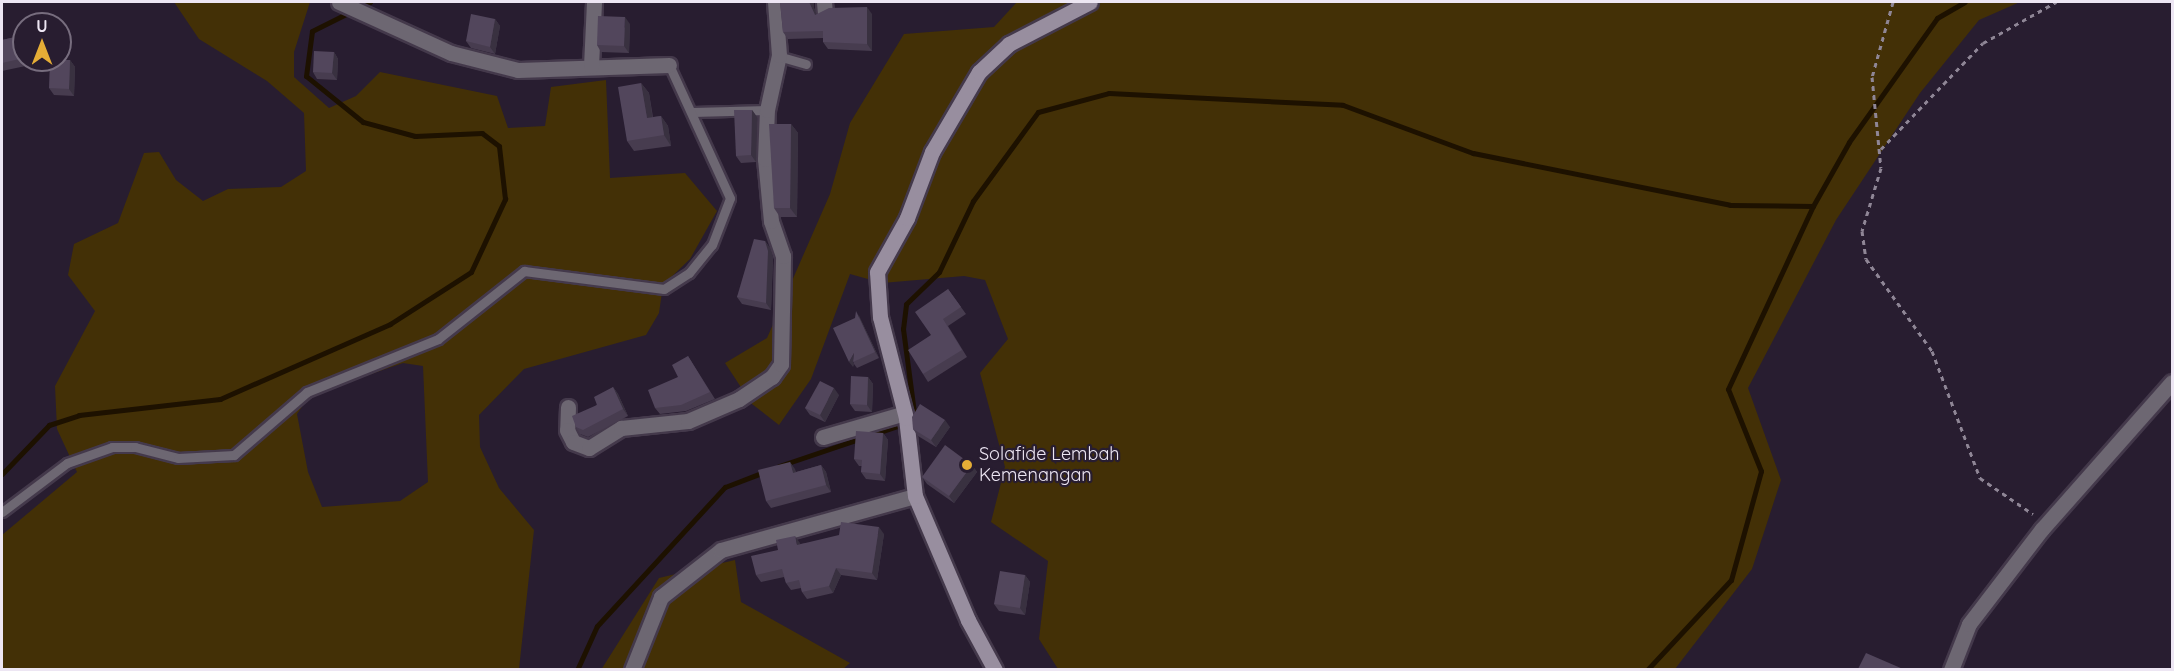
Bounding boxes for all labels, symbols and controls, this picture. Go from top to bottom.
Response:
north arrow [12,12,72,72]
text: U [36,16,48,36]
place label: Solafide Lembah Kemenangan [979,444,1120,486]
marker: Solafide Lembah Kemenangan [960,458,974,472]

